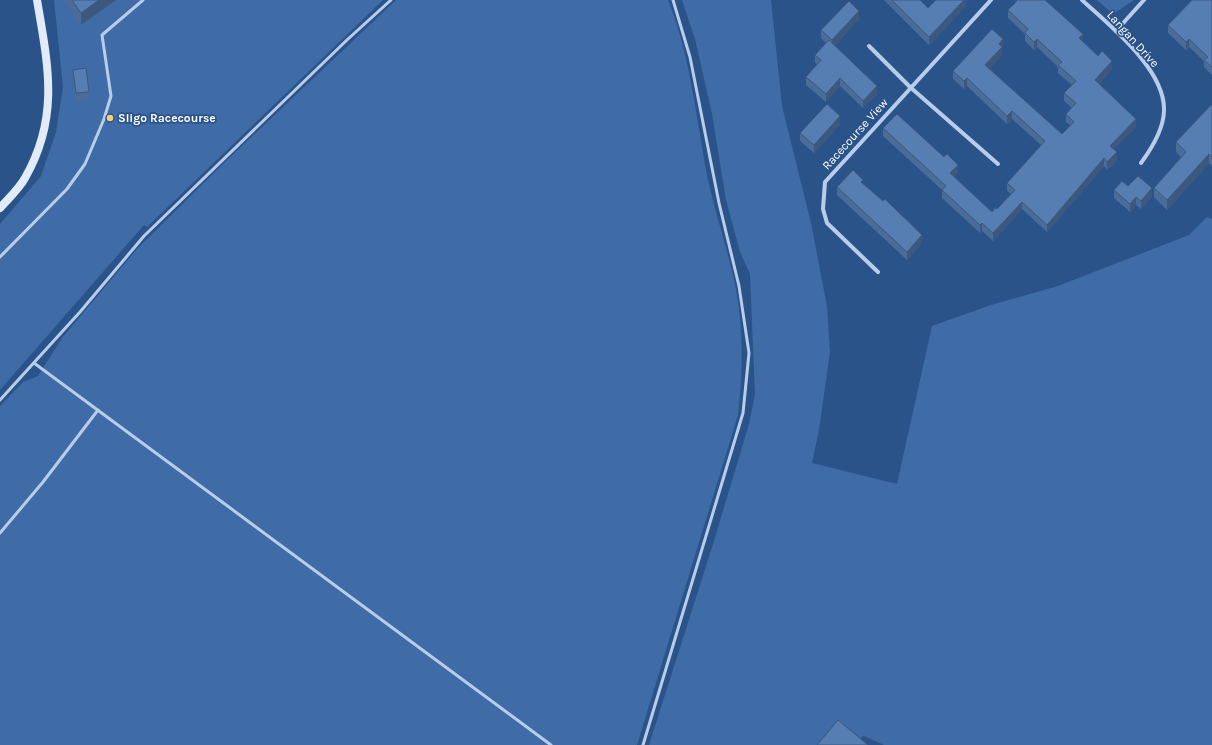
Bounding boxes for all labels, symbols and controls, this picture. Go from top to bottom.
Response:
street label: Langan Drive [1104,8,1162,70]
street label: Racecourse View [819,95,891,173]
place label: Sligo Racecourse [118,111,216,125]
marker: Sligo Racecourse [105,113,115,123]

